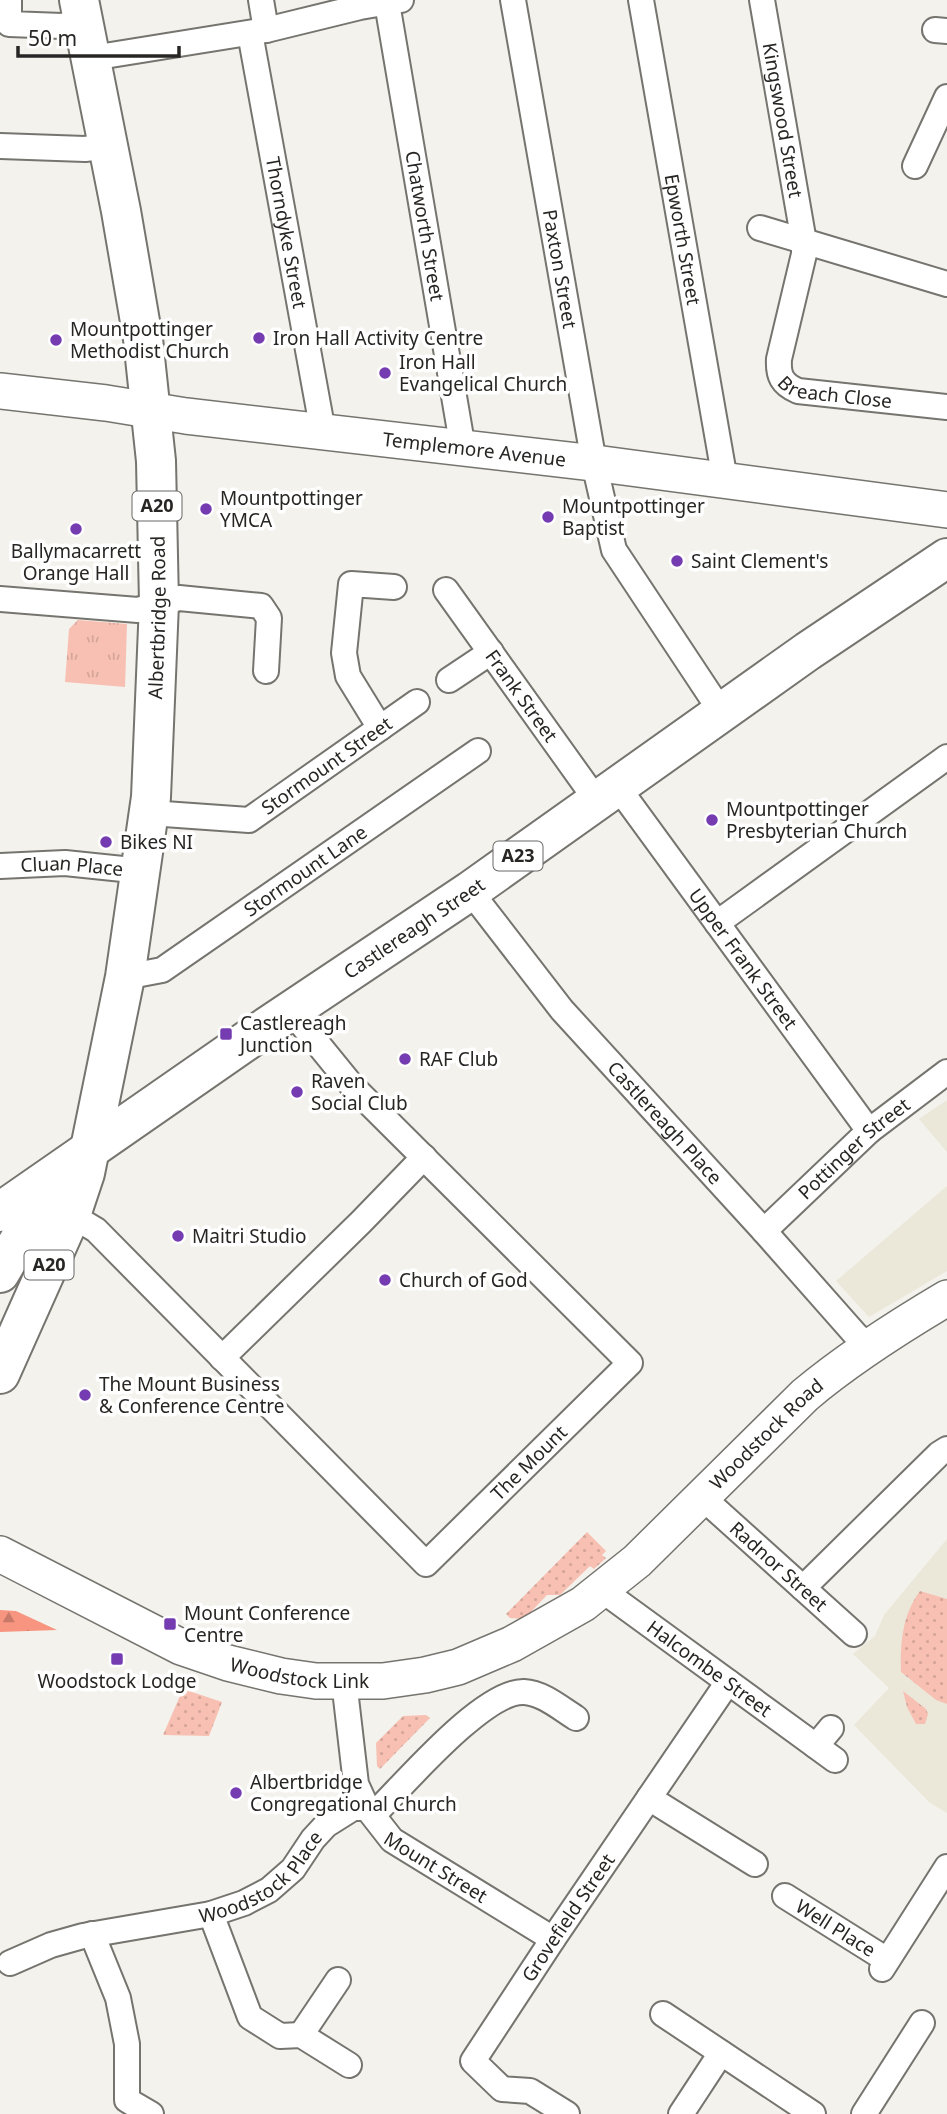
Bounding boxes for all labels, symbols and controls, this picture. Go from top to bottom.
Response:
scale bar [18,14,178,58]
text: 50 m [28,24,77,52]
street label: Kingswood Street [757,41,809,200]
street label: Chatworth Street [399,149,451,303]
street label: Thorndyke Street [260,155,313,311]
street label: Epworth Street [659,172,707,307]
street label: Paxton Street [537,207,583,331]
place label: Mountpottinger Methodist Church [70,316,229,364]
place label: Iron Hall Activity Centre [273,325,483,351]
marker: Iron Hall Activity Centre [251,330,267,346]
marker: Mountpottinger Methodist Church [48,332,64,348]
place label: Iron Hall Evangelical Church [399,349,567,397]
marker: Iron Hall Evangelical Church [377,365,393,381]
street label: Breach Close [772,370,893,414]
street label: Templemore Avenue [381,426,567,473]
place label: Mountpottinger YMCA [220,485,363,533]
road number: A20 [132,492,182,520]
place label: Mountpottinger Baptist [562,493,705,541]
marker: Mountpottinger YMCA [198,501,214,517]
marker: Mountpottinger Baptist [540,509,556,525]
marker: Ballymacarrett Orange Hall [68,521,84,537]
street label: Albertbridge Road [142,536,172,700]
place label: Ballymacarrett Orange Hall [11,538,141,586]
place label: Saint Clement's [691,548,828,574]
marker: Saint Clement's [669,553,685,569]
street label: Frank Street [480,644,564,747]
street label: Stormount Street [256,710,397,821]
place label: Mountpottinger Presbyterian Church [726,796,907,844]
marker: Mountpottinger Presbyterian Church [704,812,720,828]
street label: Stormount Lane [239,819,372,922]
place label: Bikes NI [120,829,193,855]
marker: Bikes NI [98,834,114,850]
road number: A23 [494,842,542,870]
street label: Cluan Place [20,850,124,882]
street label: Castlereagh Street [338,872,490,985]
street label: Upper Frank Street [683,883,804,1035]
place label: Castlereagh Junction [238,1010,347,1058]
marker: Castlereagh Junction [218,1026,234,1042]
place label: RAF Club [419,1046,498,1072]
marker: RAF Club [397,1051,413,1067]
street label: Castlereagh Place [602,1055,728,1190]
place label: Raven Social Club [311,1068,408,1116]
marker: Raven Social Club [289,1084,305,1100]
street label: Pottinger Street [792,1092,915,1205]
place label: Maitri Studio [192,1223,306,1249]
marker: Maitri Studio [170,1228,186,1244]
road number: A20 [24,1250,74,1280]
place label: Church of God [399,1267,528,1293]
marker: Church of God [377,1272,393,1288]
place label: The Mount Business & Conference Centre [99,1371,285,1419]
street label: Woodstock Road [704,1372,829,1495]
marker: The Mount Business & Conference Centre [77,1387,93,1403]
street label: The Mount [485,1419,573,1506]
street label: Radnor Street [724,1515,833,1617]
place label: Mount Conference Centre [184,1600,350,1648]
street label: Halcombe Street [642,1614,777,1723]
marker: Mount Conference Centre [162,1616,178,1632]
marker: Woodstock Lodge [109,1651,125,1667]
street label: Woodstock Link [227,1651,369,1694]
place label: Woodstock Lodge [37,1668,197,1694]
place label: Albertbridge Congregational Church [250,1769,457,1817]
marker: Albertbridge Congregational Church [228,1785,244,1801]
street label: Woodstock Place [197,1825,328,1929]
street label: Mount Street [379,1825,493,1909]
street label: Grovefield Street [515,1848,621,1987]
street label: Well Place [791,1893,881,1963]

